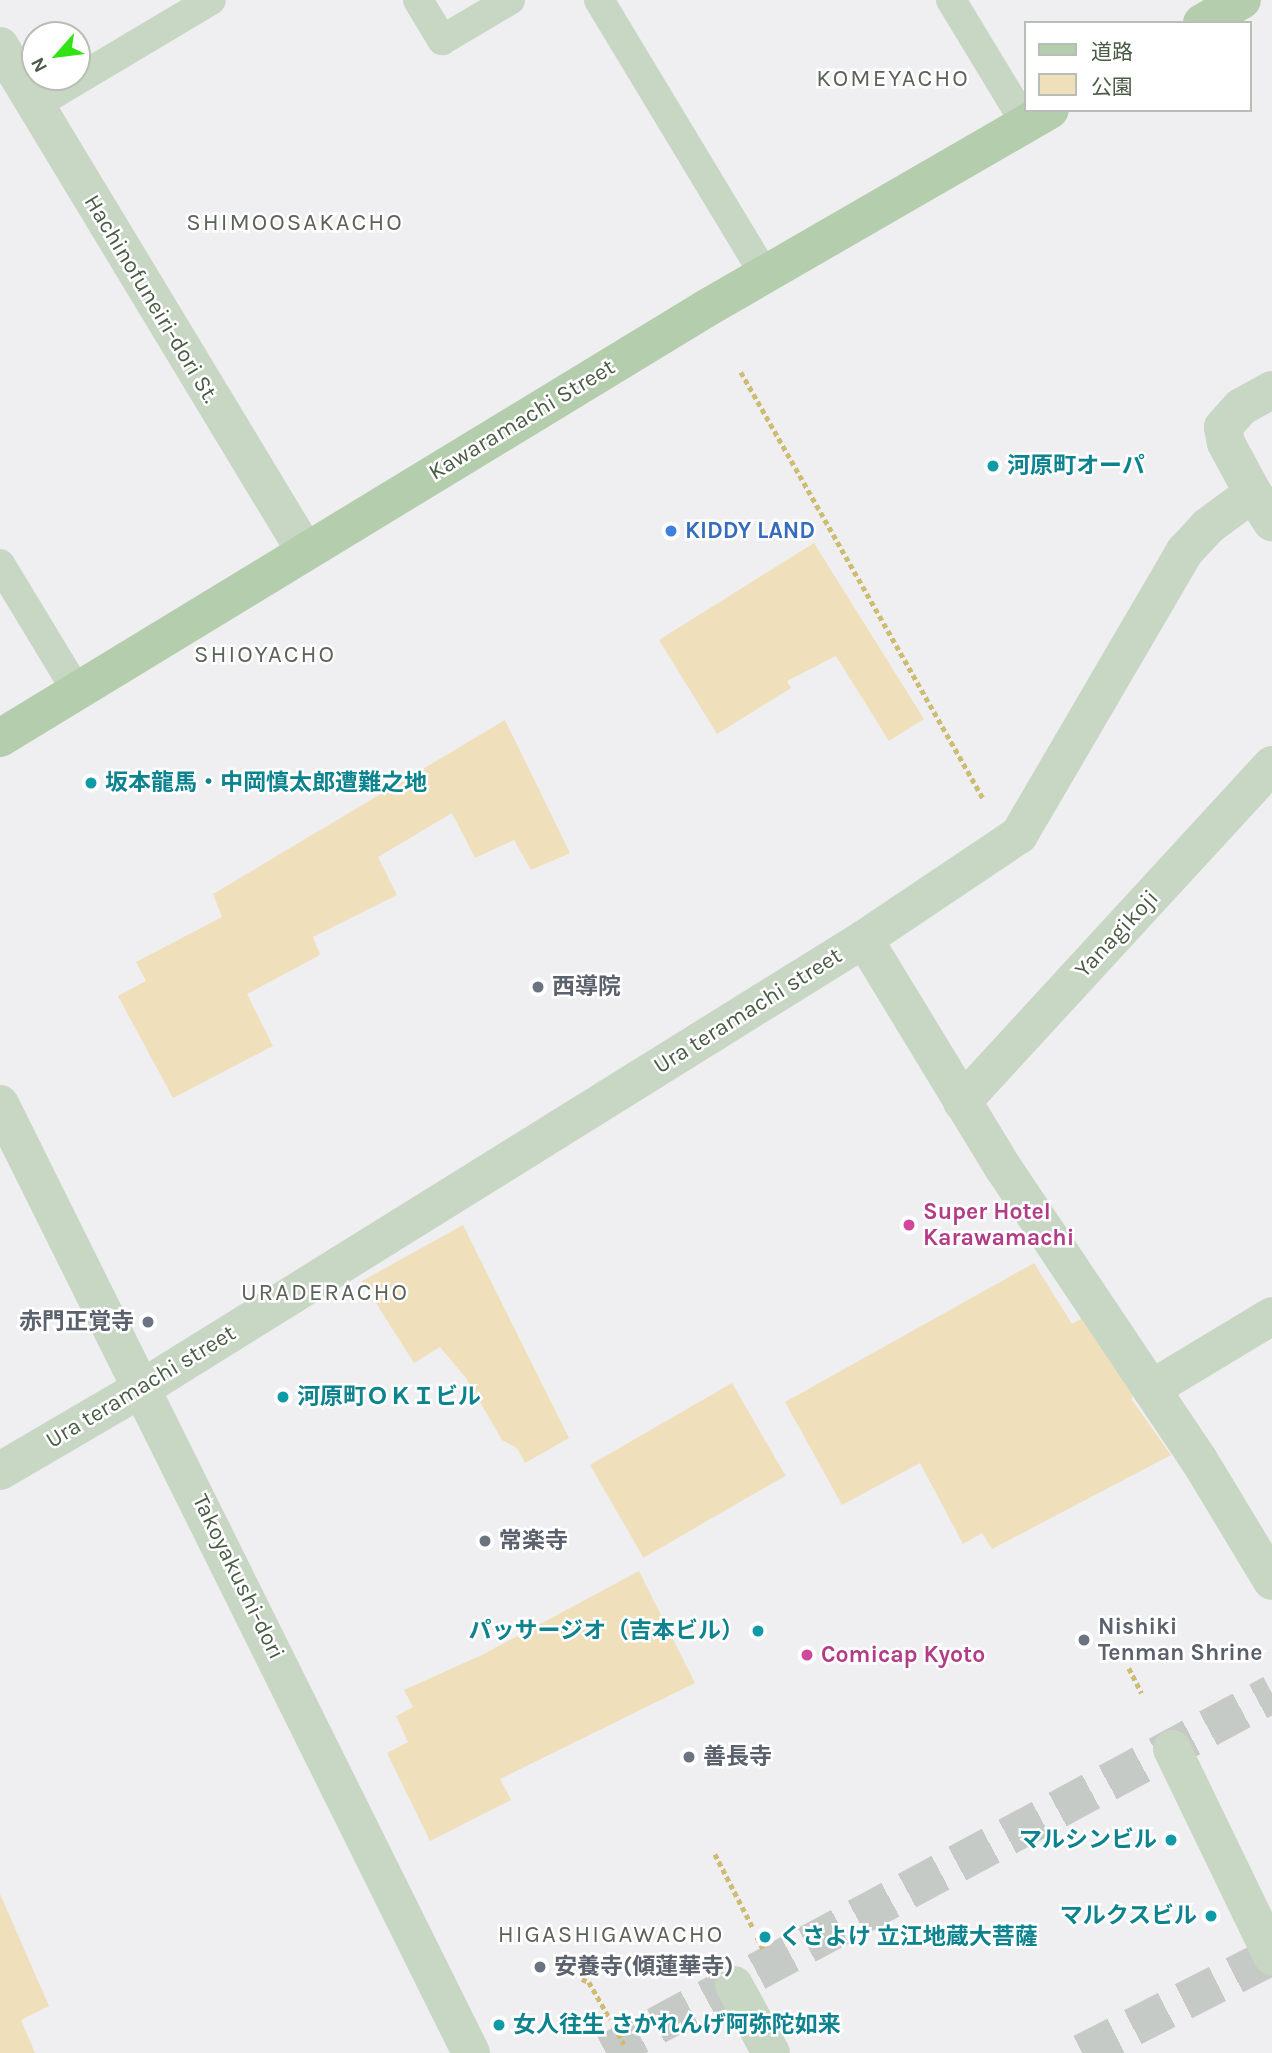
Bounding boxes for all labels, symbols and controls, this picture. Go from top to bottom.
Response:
north arrow [21,21,91,91]
legend [1024,21,1251,112]
text: 道路 [1091,40,1133,64]
text: N [26,54,52,76]
district label: KOMEYACHO [817,65,969,93]
text: 公園 [1091,75,1133,99]
street label: Hachinofuneiri-dori St. [78,190,224,408]
district label: SHIMOOSAKACHO [188,209,402,237]
street label: Kawaramachi Street [424,353,620,487]
place label: 河原町オーパ [1007,452,1145,480]
marker: 河原町オーパ [985,458,1001,474]
place label: KIDDY LAND [685,517,815,545]
marker: KIDDY LAND [663,523,679,539]
district label: SHIOYACHO [195,641,335,669]
place label: 坂本龍馬・中岡慎太郎遭難之地 [105,769,427,797]
marker: 坂本龍馬・中岡慎太郎遭難之地 [83,775,99,791]
street label: Yanagikoji [1069,884,1165,984]
street label: Ura teramachi street [649,942,847,1080]
place label: 西導院 [552,973,621,1001]
marker: 西導院 [530,979,546,995]
place label: Super Hotel Karawamachi [923,1198,1074,1252]
marker: Super Hotel Karawamachi [901,1217,917,1233]
district label: URADERACHO [242,1279,408,1307]
place label: 赤門正覚寺 [19,1308,134,1336]
marker: 赤門正覚寺 [140,1314,156,1330]
street label: Ura teramachi street [41,1319,241,1455]
place label: 河原町ＯＫＩビル [297,1383,481,1411]
marker: 河原町ＯＫＩビル [275,1389,291,1405]
street label: Takoyakushi-dori [186,1490,290,1664]
place label: 常楽寺 [499,1527,568,1555]
marker: 常楽寺 [477,1533,493,1549]
place label: Nishiki Tenman Shrine [1098,1613,1262,1667]
place label: パッサージオ（吉本ビル） [468,1617,744,1645]
marker: パッサージオ（吉本ビル） [750,1623,766,1639]
marker: Nishiki Tenman Shrine [1076,1632,1092,1648]
place label: Comicap Kyoto [821,1641,985,1669]
marker: Comicap Kyoto [799,1647,815,1663]
place label: 善長寺 [703,1743,772,1771]
marker: 善長寺 [681,1749,697,1765]
place label: マルシンビル [1019,1826,1157,1854]
marker: マルシンビル [1163,1832,1179,1848]
place label: マルクスビル [1059,1902,1197,1930]
marker: マルクスビル [1203,1908,1219,1924]
district label: HIGASHIGAWACHO [499,1921,723,1949]
place label: くさよけ 立江地蔵大菩薩 [779,1923,1038,1951]
marker: くさよけ 立江地蔵大菩薩 [757,1929,773,1945]
place label: 安養寺(傾蓮華寺) [554,1953,733,1981]
marker: 安養寺(傾蓮華寺) [532,1959,548,1975]
place label: 女人往生 さかれんげ阿弥陀如来 [513,2011,841,2039]
marker: 女人往生 さかれんげ阿弥陀如来 [491,2017,507,2033]

